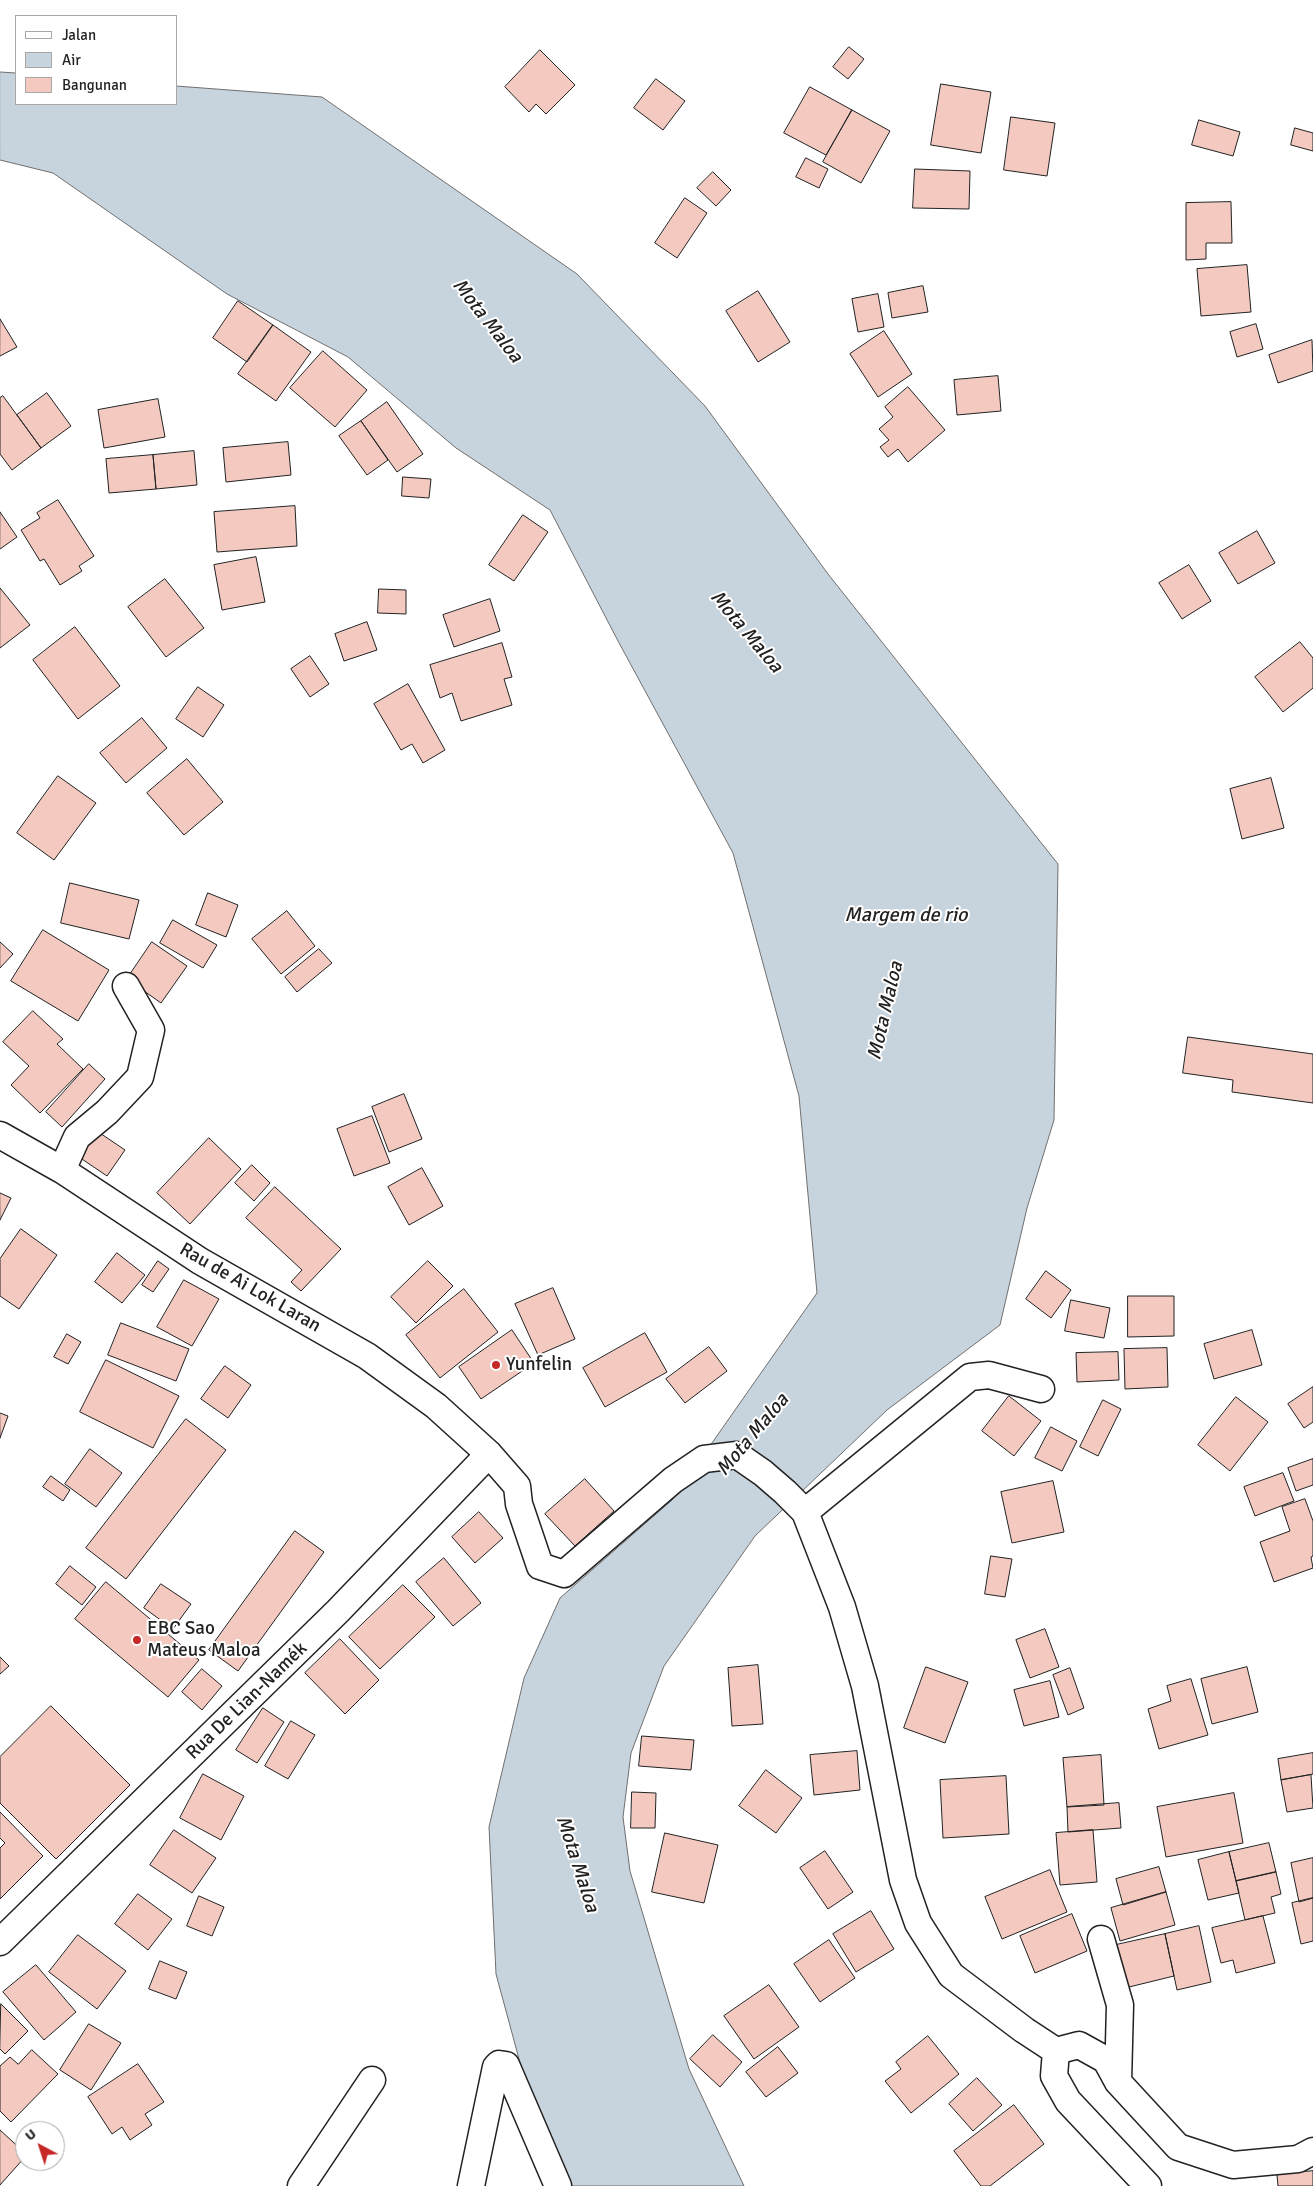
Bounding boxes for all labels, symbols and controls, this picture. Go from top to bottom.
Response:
legend [15,15,178,105]
text: Jalan [62,26,96,44]
text: Air [62,51,81,69]
text: Bangunan [62,76,127,94]
water label: Mota Maloa [447,274,527,368]
water label: Mota Maloa [705,586,787,678]
water label: Margem de rio [845,904,967,928]
water label: Mota Maloa [863,959,909,1063]
street label: Rau de Ai Lok Laran [175,1238,325,1338]
place label: Yunfelin [506,1354,572,1376]
marker: Yunfelin [490,1359,502,1371]
water label: Mota Maloa [712,1389,794,1481]
place label: EBC Sao Mateus Maloa [147,1618,261,1662]
marker: EBC Sao Mateus Maloa [131,1634,143,1646]
street label: Rua De Lian-Namék [182,1637,312,1765]
water label: Mota Maloa [550,1813,604,1915]
north arrow [15,2121,65,2171]
text: U [22,2125,40,2144]

